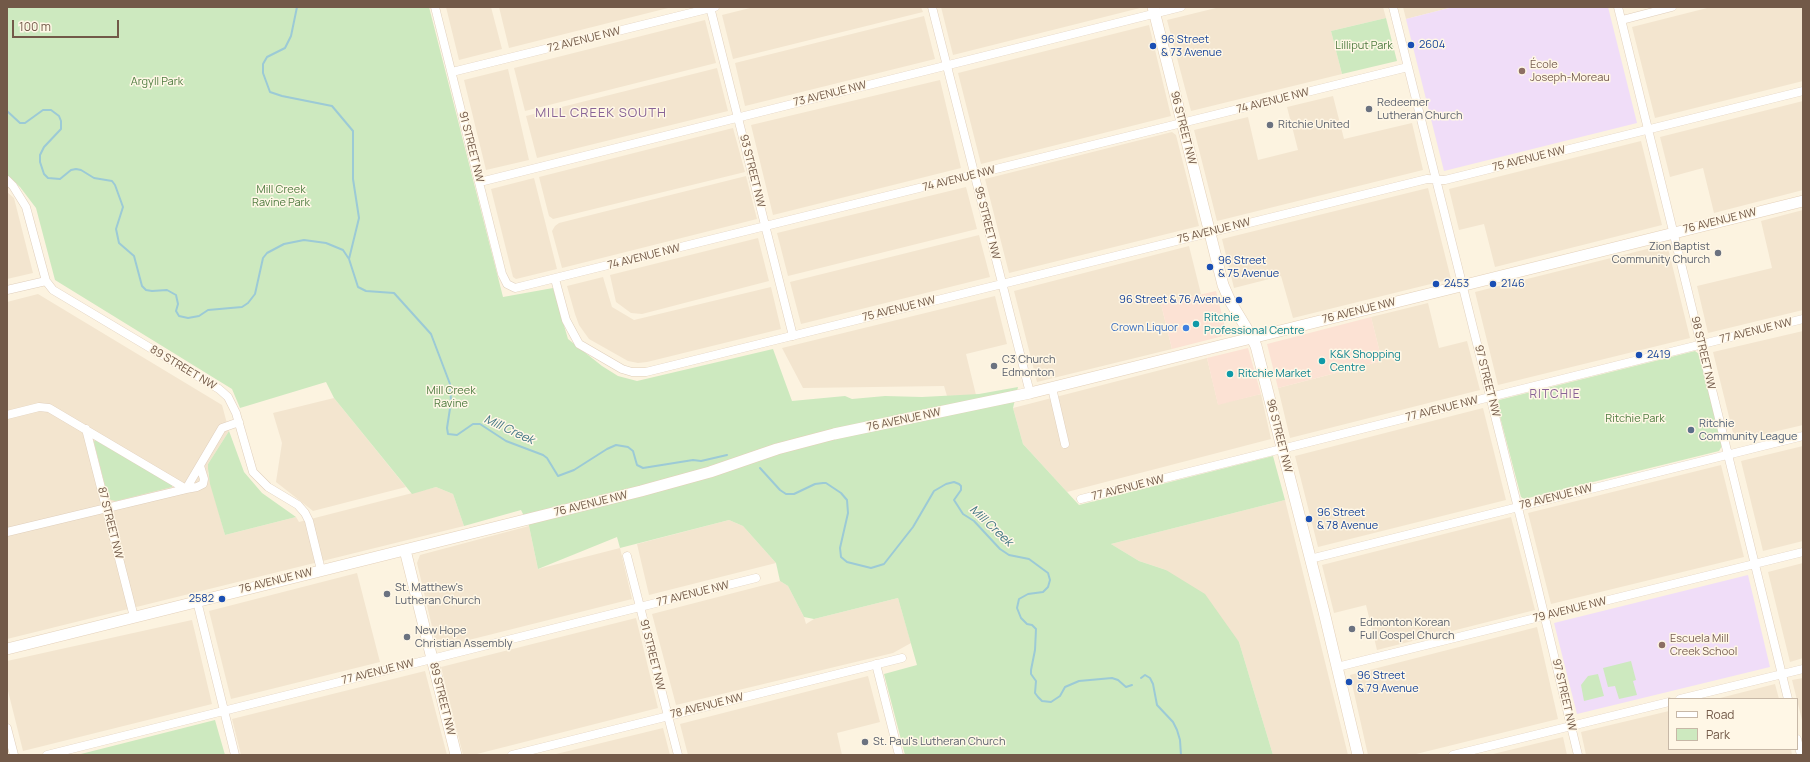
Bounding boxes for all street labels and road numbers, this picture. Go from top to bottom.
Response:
street label: 72 AVENUE NW [546,25,622,55]
street label: 73 AVENUE NW [792,79,868,109]
street label: 74 AVENUE NW [1235,86,1311,116]
street label: 96 STREET NW [1167,90,1199,166]
street label: 91 STREET NW [456,110,486,184]
street label: 93 STREET NW [737,133,767,209]
street label: 75 AVENUE NW [1491,144,1567,174]
street label: 74 AVENUE NW [921,164,997,194]
street label: 95 STREET NW [972,185,1002,261]
street label: 76 AVENUE NW [1682,206,1758,236]
street label: 75 AVENUE NW [1176,216,1252,246]
street label: 74 AVENUE NW [606,242,682,272]
street label: 75 AVENUE NW [861,294,937,324]
street label: 76 AVENUE NW [1321,296,1397,326]
street label: 98 STREET NW [1688,315,1718,391]
street label: 77 AVENUE NW [1718,316,1794,346]
street label: 89 STREET NW [148,343,218,393]
street label: 97 STREET NW [1472,344,1502,418]
street label: 77 AVENUE NW [1404,394,1480,424]
street label: 96 STREET NW [1263,398,1295,474]
street label: 76 AVENUE NW [866,406,942,434]
street label: 77 AVENUE NW [1090,473,1166,503]
street label: 78 AVENUE NW [1518,482,1594,512]
street label: 87 STREET NW [95,486,125,560]
street label: 76 AVENUE NW [553,489,629,519]
street label: 76 AVENUE NW [238,566,314,596]
street label: 77 AVENUE NW [655,579,731,609]
street label: 79 AVENUE NW [1532,595,1608,625]
street label: 91 STREET NW [637,618,667,692]
street label: 77 AVENUE NW [340,657,416,687]
street label: 97 STREET NW [1549,658,1579,732]
street label: 89 STREET NW [427,661,457,737]
street label: 78 AVENUE NW [669,691,745,721]

